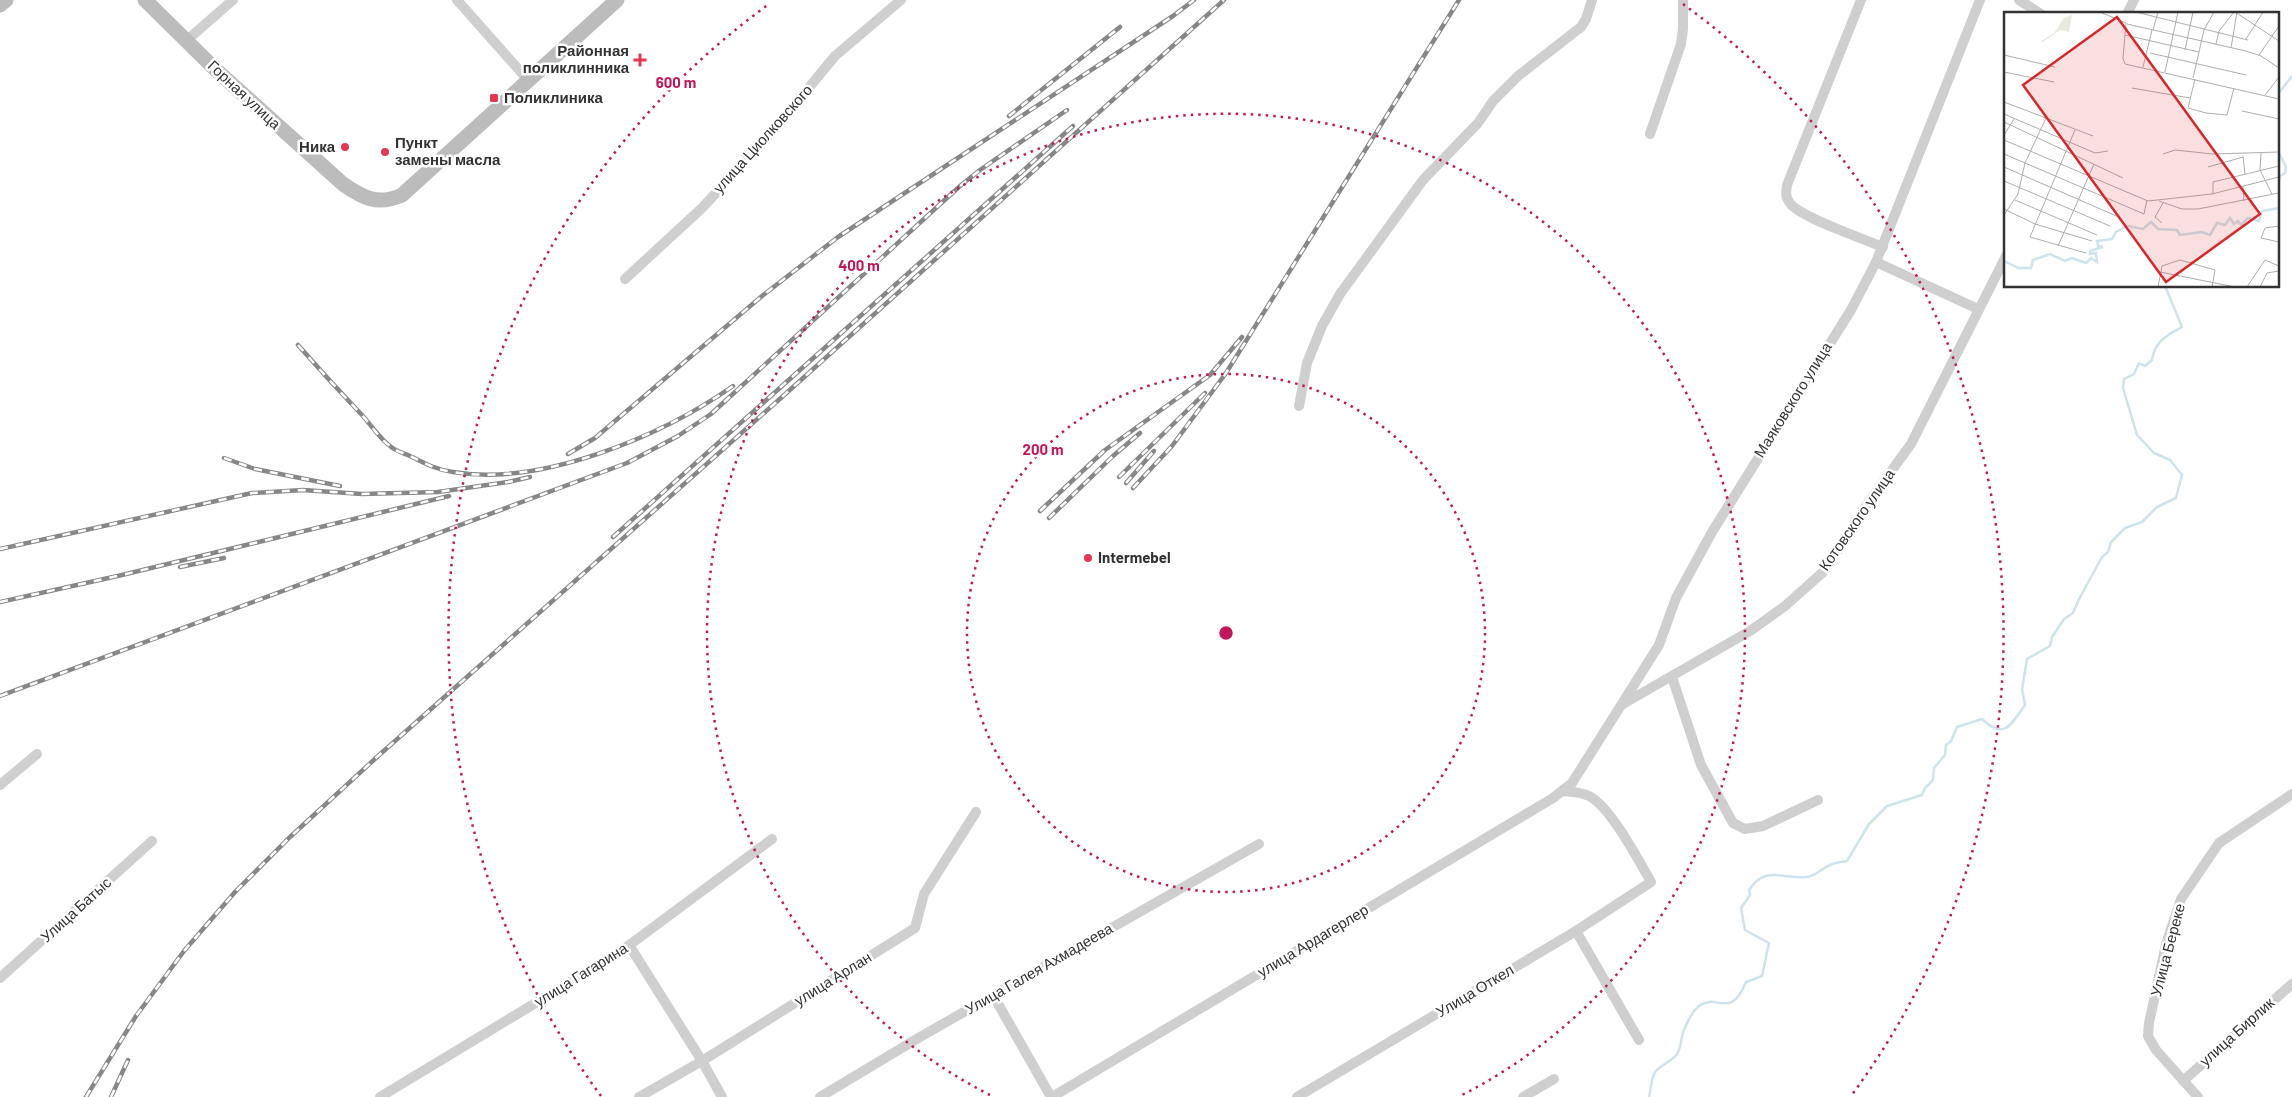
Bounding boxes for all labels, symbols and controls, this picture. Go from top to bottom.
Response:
inset map [2004,12,2280,288]
place label: Районная поликлинника [523,41,630,76]
marker: Районная поликлинника [633,53,647,67]
street label: Горная улица [205,56,285,133]
text: 600 m [656,73,696,91]
street label: улица Циолковского [709,81,816,196]
place label: Поликлиника [504,88,604,106]
marker: Поликлиника [488,92,500,104]
place label: Пункт замены масла [395,133,501,168]
place label: Ника [299,137,336,155]
marker: Ника [339,141,351,153]
marker: Пункт замены масла [379,146,391,158]
text: 400 m [838,256,880,274]
street label: Маяковского улица [1749,338,1835,460]
text: 200 m [1022,440,1064,458]
street label: Котовского улица [1814,465,1898,574]
place label: Intermebel [1098,548,1171,566]
marker: Intermebel [1082,552,1094,564]
centre of rings [1217,624,1235,642]
street label: Улица Батыс [36,873,115,946]
street label: улица Ардагерлер [1254,900,1371,980]
street label: Улица Береке [2146,901,2188,998]
street label: Улица Галея Ахмадеева [962,918,1116,1018]
street label: улица Гагарина [530,938,631,1010]
street label: улица Арлан [791,947,874,1009]
street label: Улица Откел [1432,960,1517,1020]
street label: улица Бирлик [2195,993,2278,1069]

